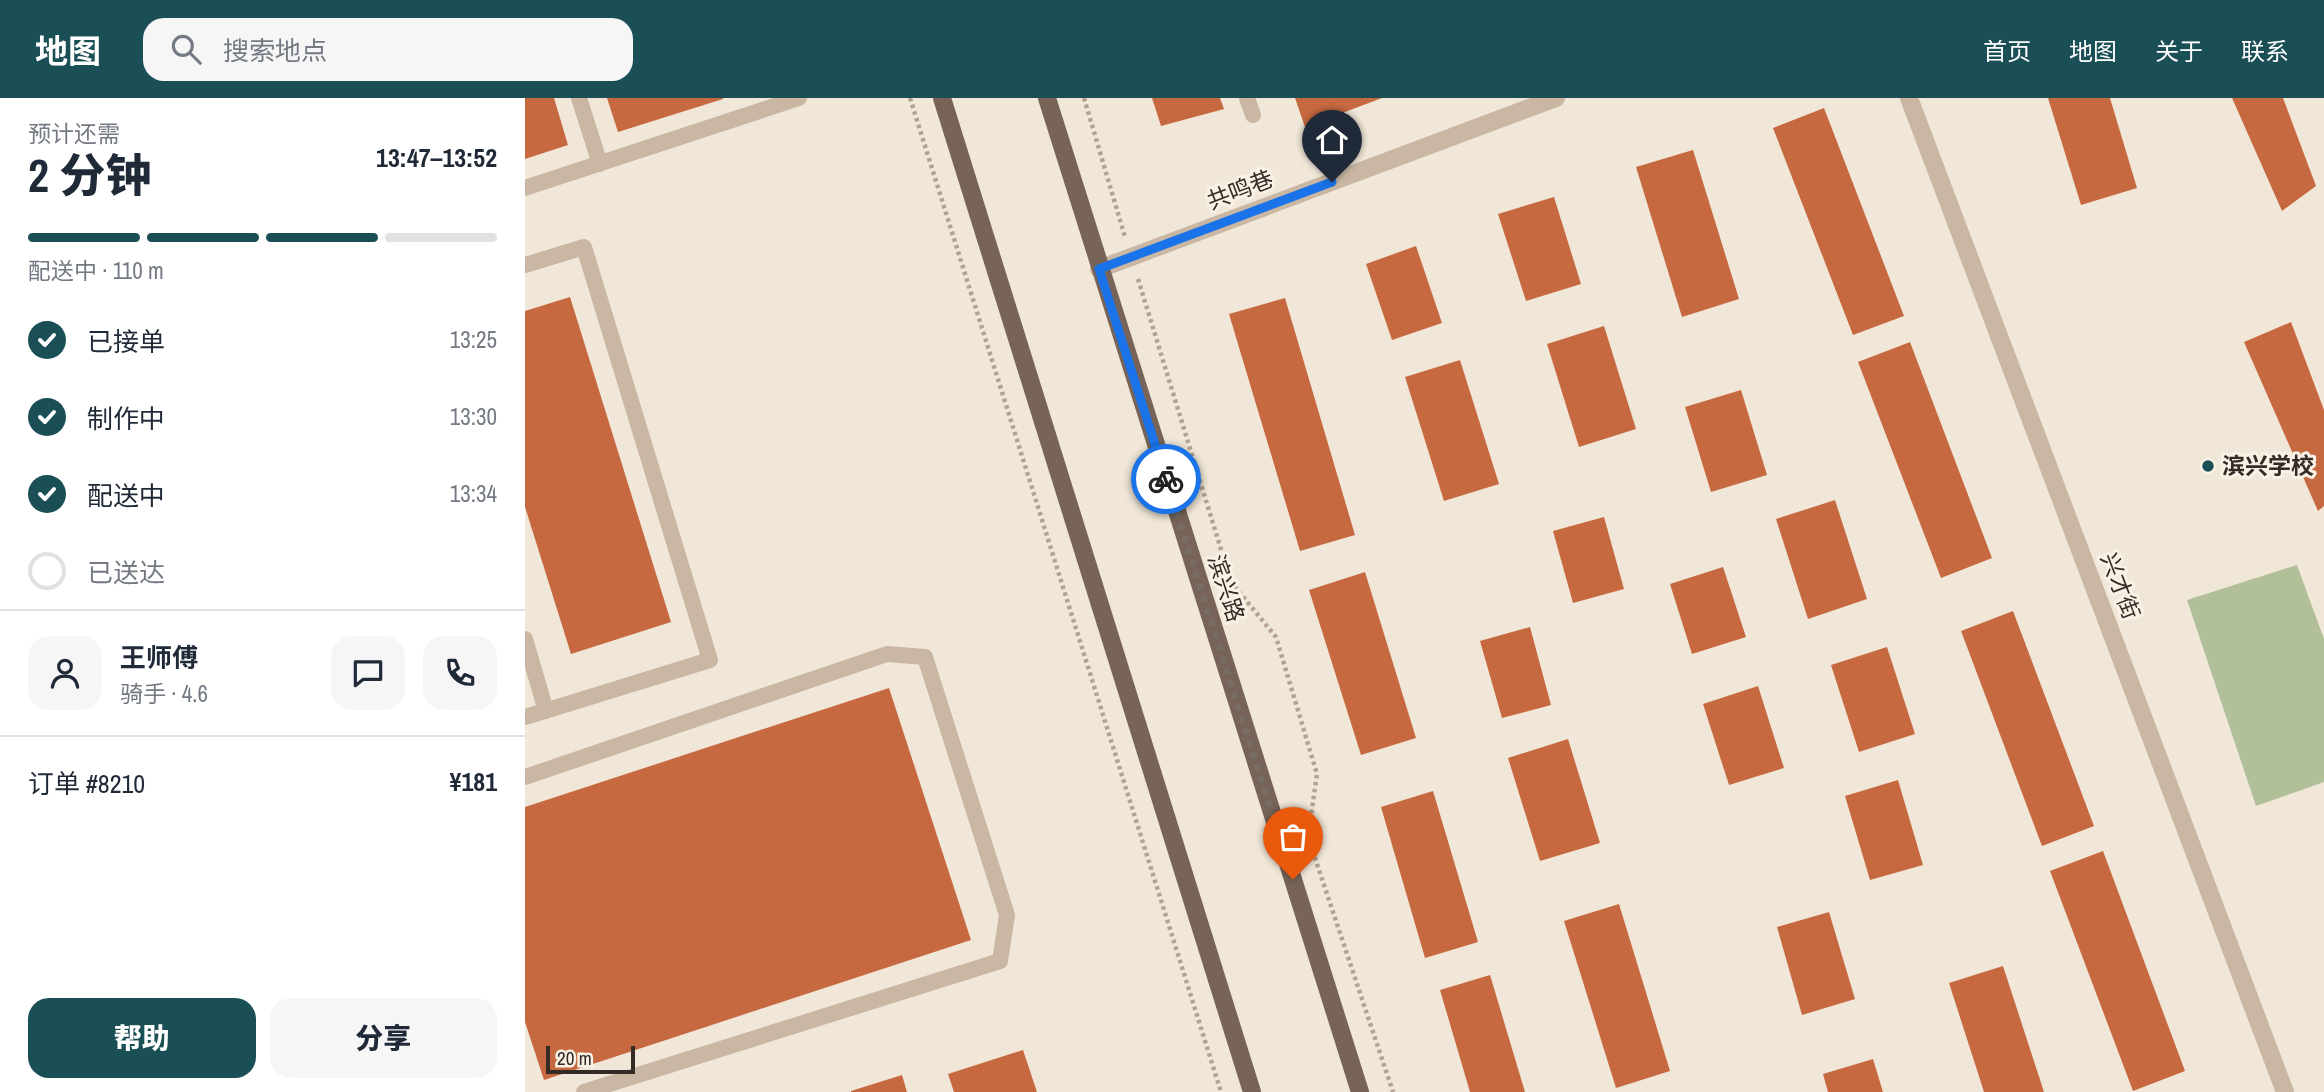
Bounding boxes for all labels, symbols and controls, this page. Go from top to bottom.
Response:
search box [143,18,633,81]
text: 地图 [35,29,101,73]
icon: search [167,30,205,68]
text: 搜索地点 [223,33,327,68]
text: 首页 [1983,35,2031,67]
text: 地图 [2069,35,2117,67]
text: 关于 [2155,35,2203,67]
text: 联系 [2241,35,2289,67]
pin [1302,110,1362,182]
text: 预计还需 [28,118,120,149]
icon: home [1313,121,1351,159]
text: 13:47–13:52 [376,140,497,175]
text: 2 分钟 [28,144,151,206]
street label: 共鸣巷 [1202,163,1278,216]
text: 配送中 · 110 m [28,255,164,286]
icon: check [28,321,66,359]
text: 已接单 [87,324,165,359]
text: 13:25 [450,324,497,355]
icon: check [28,398,66,436]
text: 制作中 [87,401,165,436]
text: 13:30 [450,401,497,432]
courier [1131,444,1201,514]
place label: 滨兴学校 [2222,450,2314,481]
marker: 滨兴学校 [2200,458,2216,474]
icon: bike [1147,460,1185,498]
icon: check [28,475,66,513]
text: 配送中 [87,478,165,513]
text: 13:34 [450,478,497,509]
street label: 兴才街 [2094,548,2147,624]
street label: 滨兴路 [1201,550,1252,625]
text: 已送达 [87,555,165,590]
button: person [28,636,102,710]
button: chat [331,636,405,710]
button: phone [423,636,497,710]
text: 王师傅 [120,640,198,675]
text: 骑手 · 4.6 [120,678,208,709]
text: ¥181 [450,764,497,799]
text: 订单 #8210 [28,766,145,801]
pin [1263,807,1323,879]
icon: bag [1274,818,1312,856]
button: 帮助 [28,998,256,1078]
button: 分享 [270,998,497,1078]
scale bar [546,1043,635,1075]
text: 20 m [557,1045,592,1071]

